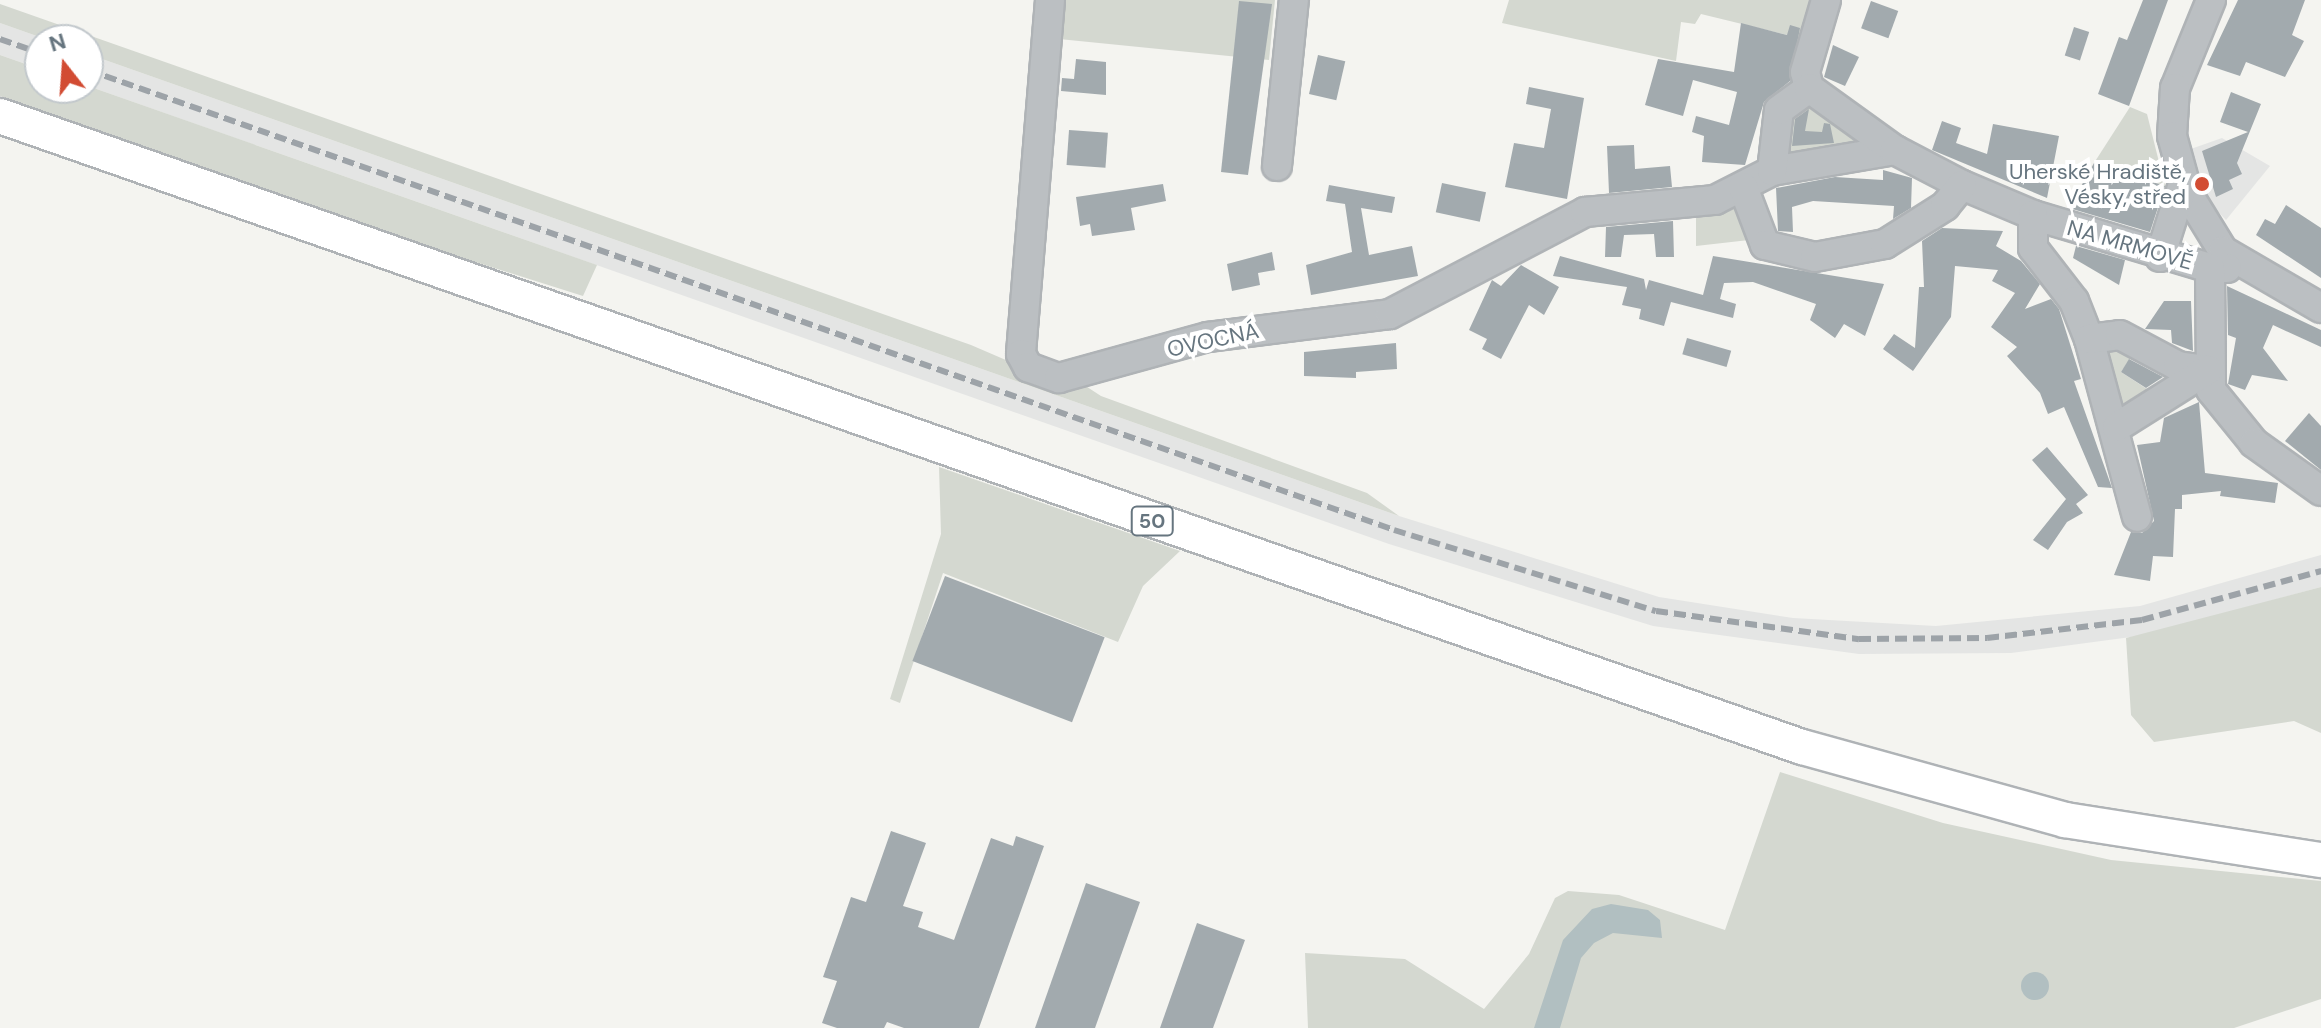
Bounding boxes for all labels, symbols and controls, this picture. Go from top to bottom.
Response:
north arrow [24,24,104,104]
text: N [46,26,69,59]
place label: Uherské Hradiště, Vésky, střed [2009,158,2186,210]
marker: Uherské Hradiště, Vésky, střed [2193,175,2211,193]
street label: NA MRMOVĚ [2064,214,2196,276]
street label: OVOCNÁ [1165,317,1261,363]
road number: 50 [1130,505,1174,537]

